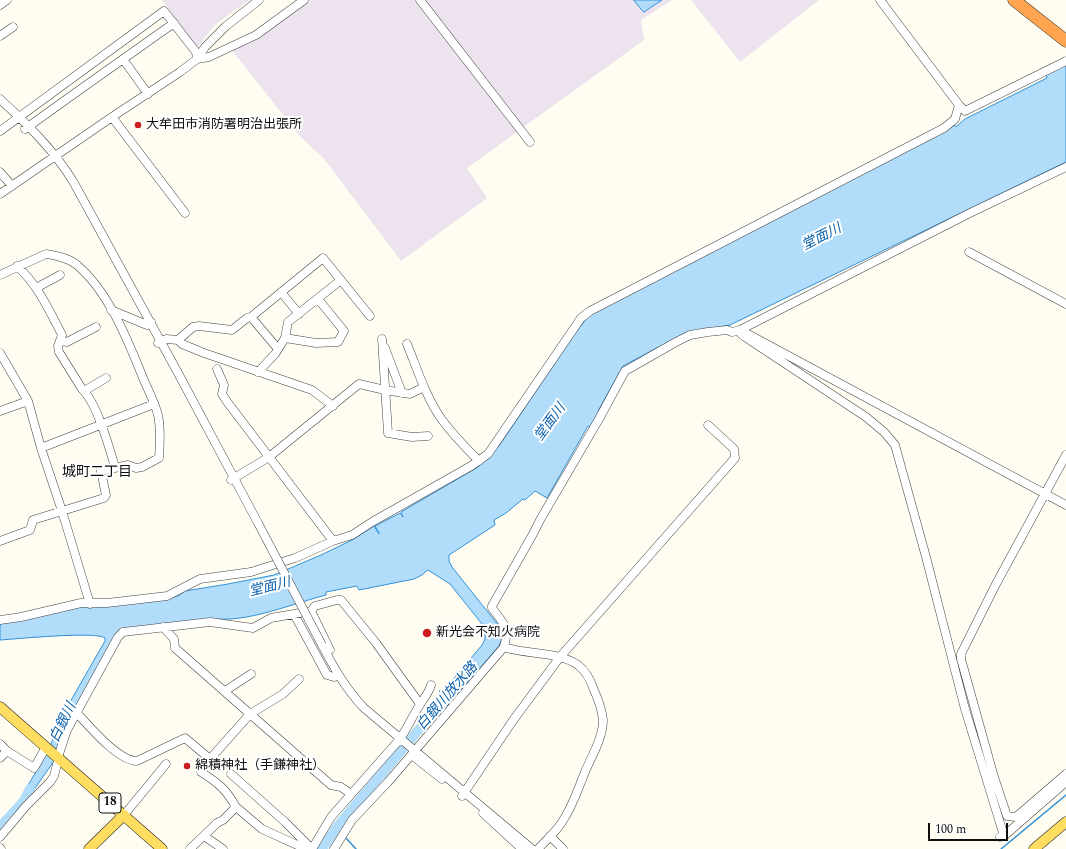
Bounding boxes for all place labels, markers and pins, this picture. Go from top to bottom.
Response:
place label: 大牟田市消防署明治出張所 [146,117,302,133]
marker: 大牟田市消防署明治出張所 [133,120,143,130]
place label: 新光会不知火病院 [436,625,540,641]
marker: 新光会不知火病院 [421,627,433,639]
place label: 綿積神社（手鎌神社） [195,758,325,774]
marker: 綿積神社（手鎌神社） [182,761,192,771]

